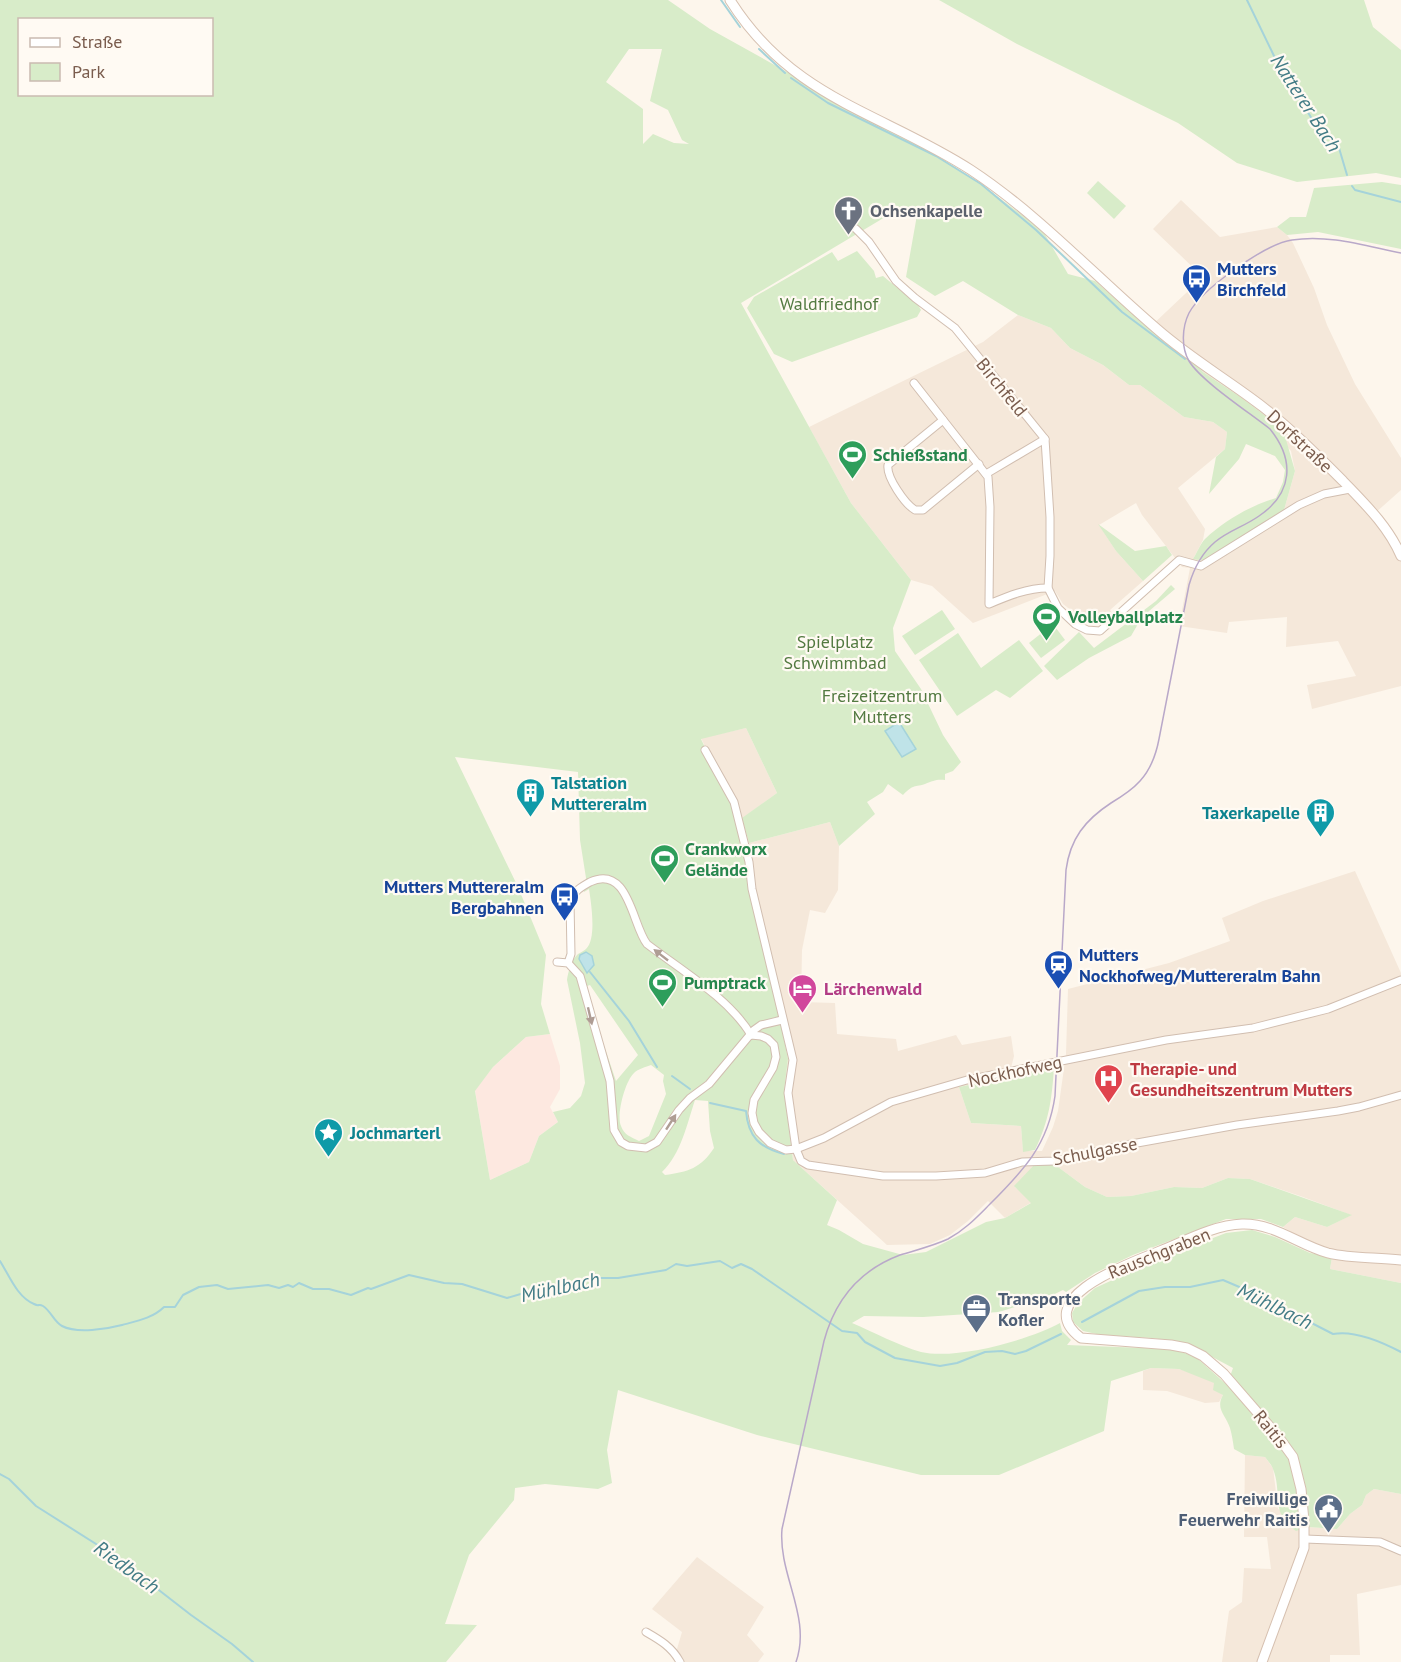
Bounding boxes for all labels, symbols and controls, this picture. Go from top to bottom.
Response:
legend [18,18,213,96]
text: Straße [72,30,123,53]
water label: Natterer Bach [1265,49,1347,157]
text: Park [72,60,105,83]
church icon: Ochsenkapelle [833,194,865,236]
place label: Ochsenkapelle [870,199,983,222]
place label: Mutters Birchfeld [1217,257,1286,301]
bus stop icon: Mutters Birchfeld [1180,262,1212,304]
park label: Waldfriedhof [780,292,880,315]
street label: Birchfeld [971,353,1033,421]
street label: Dorfstraße [1262,405,1338,477]
sports icon: Schießstand [836,438,868,480]
place label: Schießstand [873,443,968,466]
sports icon: Volleyballplatz [1031,600,1063,642]
place label: Volleyballplatz [1067,605,1183,628]
park label: Spielplatz Schwimmbad [783,630,887,674]
park label: Freizeitzentrum Mutters [822,684,942,728]
place label: Talstation Muttereralm [551,771,647,815]
building icon: Talstation Muttereralm [514,776,546,818]
building icon: Taxerkapelle [1305,796,1337,838]
place label: Taxerkapelle [1202,801,1300,824]
place label: Crankworx Gelände [685,837,768,881]
sports icon: Crankworx Gelände [648,842,680,884]
place label: Mutters Muttereralm Bergbahnen [384,875,544,919]
bus stop icon: Mutters Muttereralm Bergbahnen [549,880,581,922]
place label: Mutters Nockhofweg/Muttereralm Bahn [1079,943,1321,987]
station icon: Mutters Nockhofweg/Muttereralm Bahn [1042,948,1074,990]
one-way arrow [654,949,669,961]
sports icon: Pumptrack [647,966,679,1008]
place label: Pumptrack [684,971,766,994]
hotel icon: Lärchenwald [787,972,819,1014]
place label: Lärchenwald [824,977,922,1000]
one-way arrow [586,1006,596,1025]
street label: Nockhofweg [966,1050,1064,1092]
place label: Therapie- und Gesundheitszentrum Mutters [1130,1057,1353,1101]
hospital icon: Therapie- und Gesundheitszentrum Mutters [1093,1062,1125,1104]
one-way arrow [665,1114,676,1130]
place icon: Jochmarterl [313,1116,345,1158]
place label: Jochmarterl [349,1121,441,1144]
street label: Schulgasse [1051,1132,1139,1170]
street label: Rauschgraben [1105,1222,1213,1284]
water label: Mühlbach [518,1266,602,1308]
water label: Mühlbach [1233,1277,1317,1335]
place label: Transporte Kofler [998,1287,1081,1331]
office icon: Transporte Kofler [961,1292,993,1334]
street label: Raitis [1249,1405,1293,1453]
place label: Freiwillige Feuerwehr Raitis [1179,1487,1308,1531]
public building icon: Freiwillige Feuerwehr Raitis [1313,1492,1345,1534]
water label: Riedbach [89,1534,165,1600]

